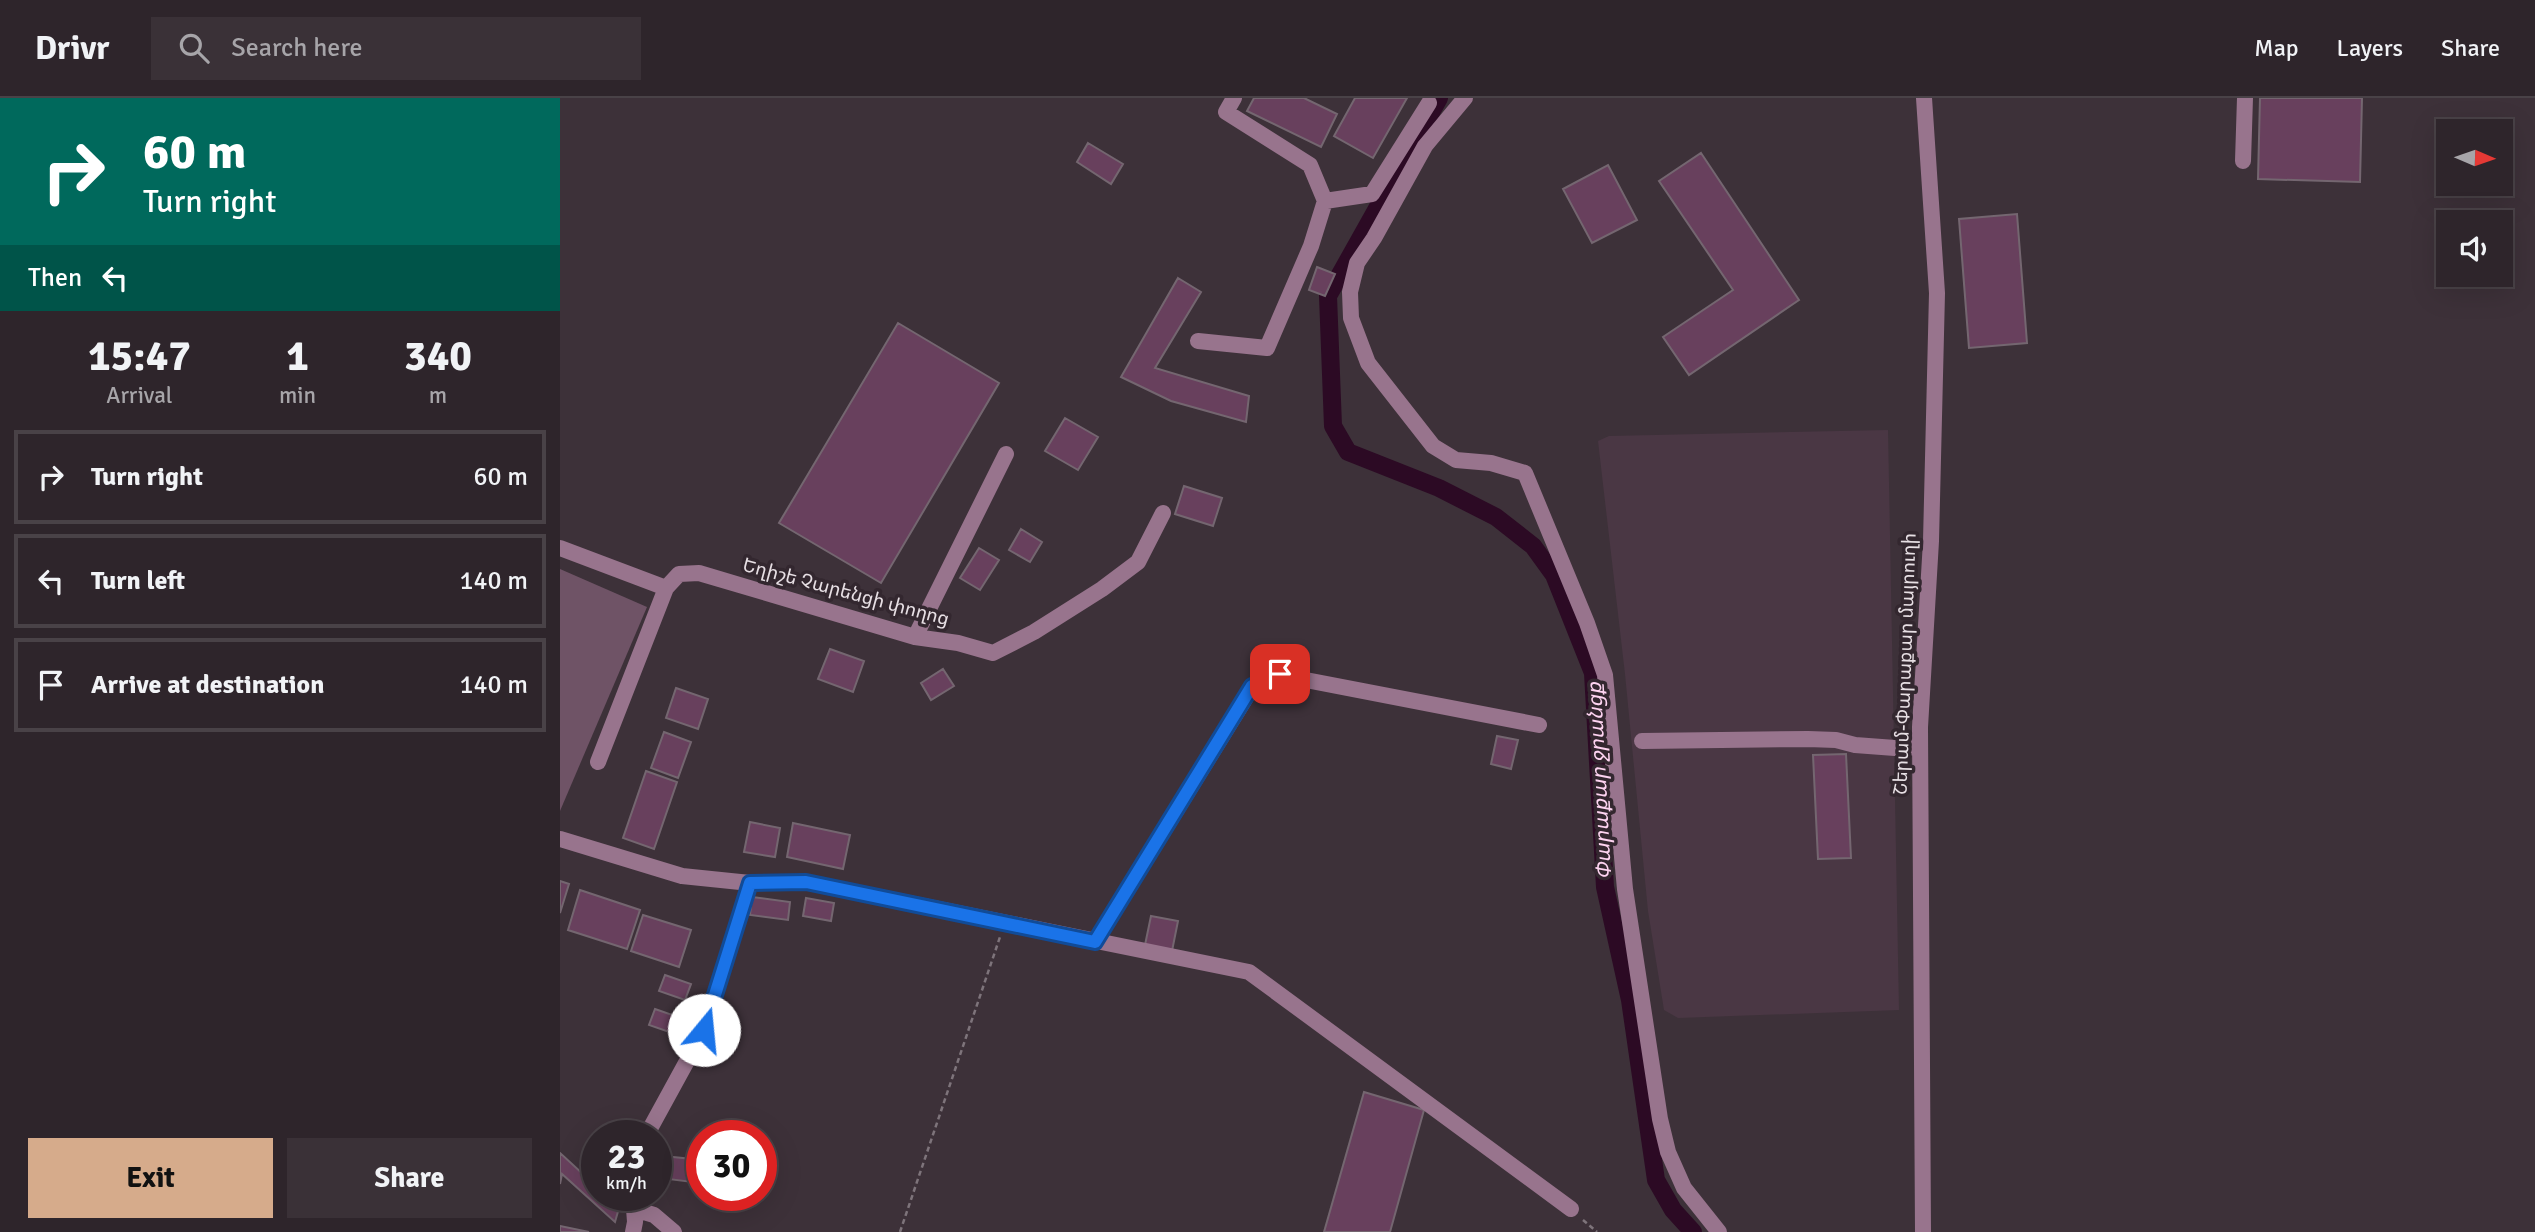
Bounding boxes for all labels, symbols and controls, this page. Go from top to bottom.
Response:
search box [151,17,641,80]
text: Drivr [35,28,109,69]
icon: search [175,29,213,67]
text: Search here [231,32,362,64]
text: Map [2254,33,2299,63]
text: Layers [2337,33,2403,63]
text: Share [2441,33,2500,63]
north arrow [2436,119,2513,196]
map controls [2436,119,2513,287]
text: 60 m [143,122,246,182]
icon: right [28,126,119,217]
text: Turn right [143,182,276,221]
button: sound [2436,210,2513,287]
icon: left [96,259,134,297]
text: Then [28,262,82,294]
text: 15:47 [88,331,191,382]
text: 1 [286,331,309,382]
text: 340 [404,331,472,382]
text: Arrival [106,381,173,410]
text: min [279,381,316,410]
text: m [429,381,447,410]
icon: right [32,458,70,496]
text: Turn right [91,461,203,493]
text: 60 m [473,461,528,493]
street label: Շերամ-Փարաքար մայրուղի [1888,533,1922,795]
street label: Եղիշե Չարենցի փողոց [740,553,952,631]
icon: left [32,562,70,600]
text: Turn left [91,565,185,597]
text: 140 m [459,565,528,597]
pin [1250,644,1310,704]
icon: arrive [1261,655,1299,693]
icon: arrive [32,666,70,704]
text: Arrive at destination [91,669,324,701]
text: 140 m [459,669,528,701]
water label: Փարաքար ջրանցք [1581,680,1617,880]
position arrow [667,993,741,1067]
speed limit sign: 30 [686,1120,777,1211]
text: 23 [608,1135,645,1178]
button: Exit [28,1138,273,1218]
button: Share [287,1138,532,1218]
text: km/h [606,1172,647,1194]

